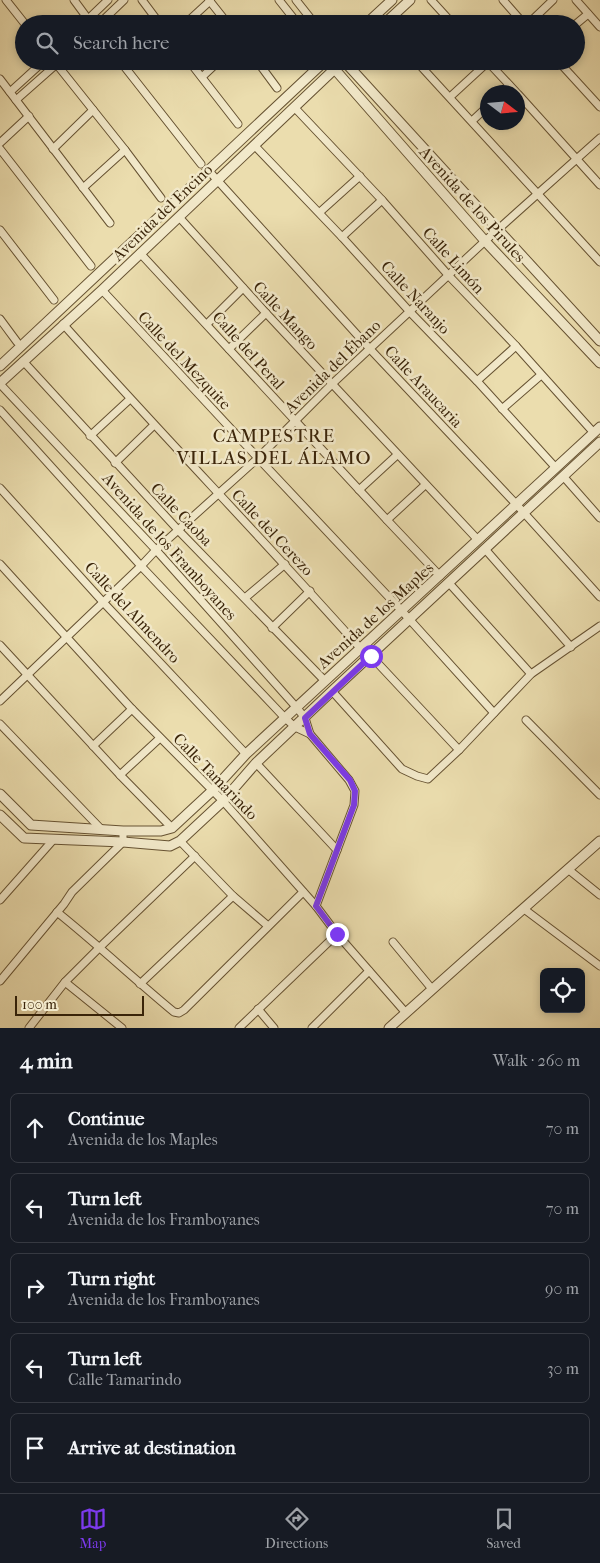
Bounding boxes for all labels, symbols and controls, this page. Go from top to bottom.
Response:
search box [15,15,585,70]
icon: search [33,29,61,57]
text: Search here [73,32,169,54]
north arrow [480,85,525,130]
street label: Avenida de los Pirules [415,142,530,266]
street label: Avenida del Encino [108,160,216,266]
street label: Calle Limón [419,223,489,298]
street label: Calle Naranjo [377,257,454,338]
street label: Calle Mango [249,277,322,353]
street label: Calle del Mezquite [134,307,235,414]
street label: Calle del Peral [209,307,289,394]
street label: Avenida del Ébano [279,315,384,418]
street label: Calle Araucaria [381,341,467,432]
district label: CAMPESTRE VILLAS DEL ÁLAMO [175,425,372,469]
street label: Avenida de los Framboyanes [98,468,241,624]
street label: Calle Caoba [147,479,217,550]
street label: Calle del Cerezo [228,485,317,579]
street label: Calle del Almendro [81,558,184,667]
street label: Avenida de los Maples [313,558,437,673]
route start [360,645,383,668]
street label: Calle Tamarindo [169,729,262,824]
route end [326,923,349,946]
map controls [540,968,585,1013]
button: locate [540,968,585,1013]
scale bar [15,993,144,1016]
text: 100 m [22,996,57,1013]
text: 4 min [20,1049,73,1073]
text: Walk · 260 m [493,1051,580,1070]
text: Continue [68,1108,144,1130]
icon: ahead [21,1114,49,1142]
text: 70 m [546,1119,579,1138]
text: Avenida de los Maples [68,1130,218,1149]
text: Turn left [68,1188,142,1210]
icon: left [21,1194,49,1222]
text: 70 m [546,1199,579,1218]
text: Avenida de los Framboyanes [68,1210,260,1229]
text: Turn right [68,1268,155,1290]
icon: right [21,1274,49,1302]
text: 90 m [545,1279,579,1298]
text: Avenida de los Framboyanes [68,1290,260,1309]
text: Turn left [68,1348,142,1370]
icon: left [21,1354,49,1382]
text: 30 m [547,1359,579,1378]
text: Calle Tamarindo [68,1370,181,1389]
icon: arrive [21,1434,49,1462]
text: Arrive at destination [68,1437,236,1459]
tab: Map [79,1505,107,1552]
tab: Directions [265,1505,328,1552]
tab: Saved [486,1505,521,1552]

